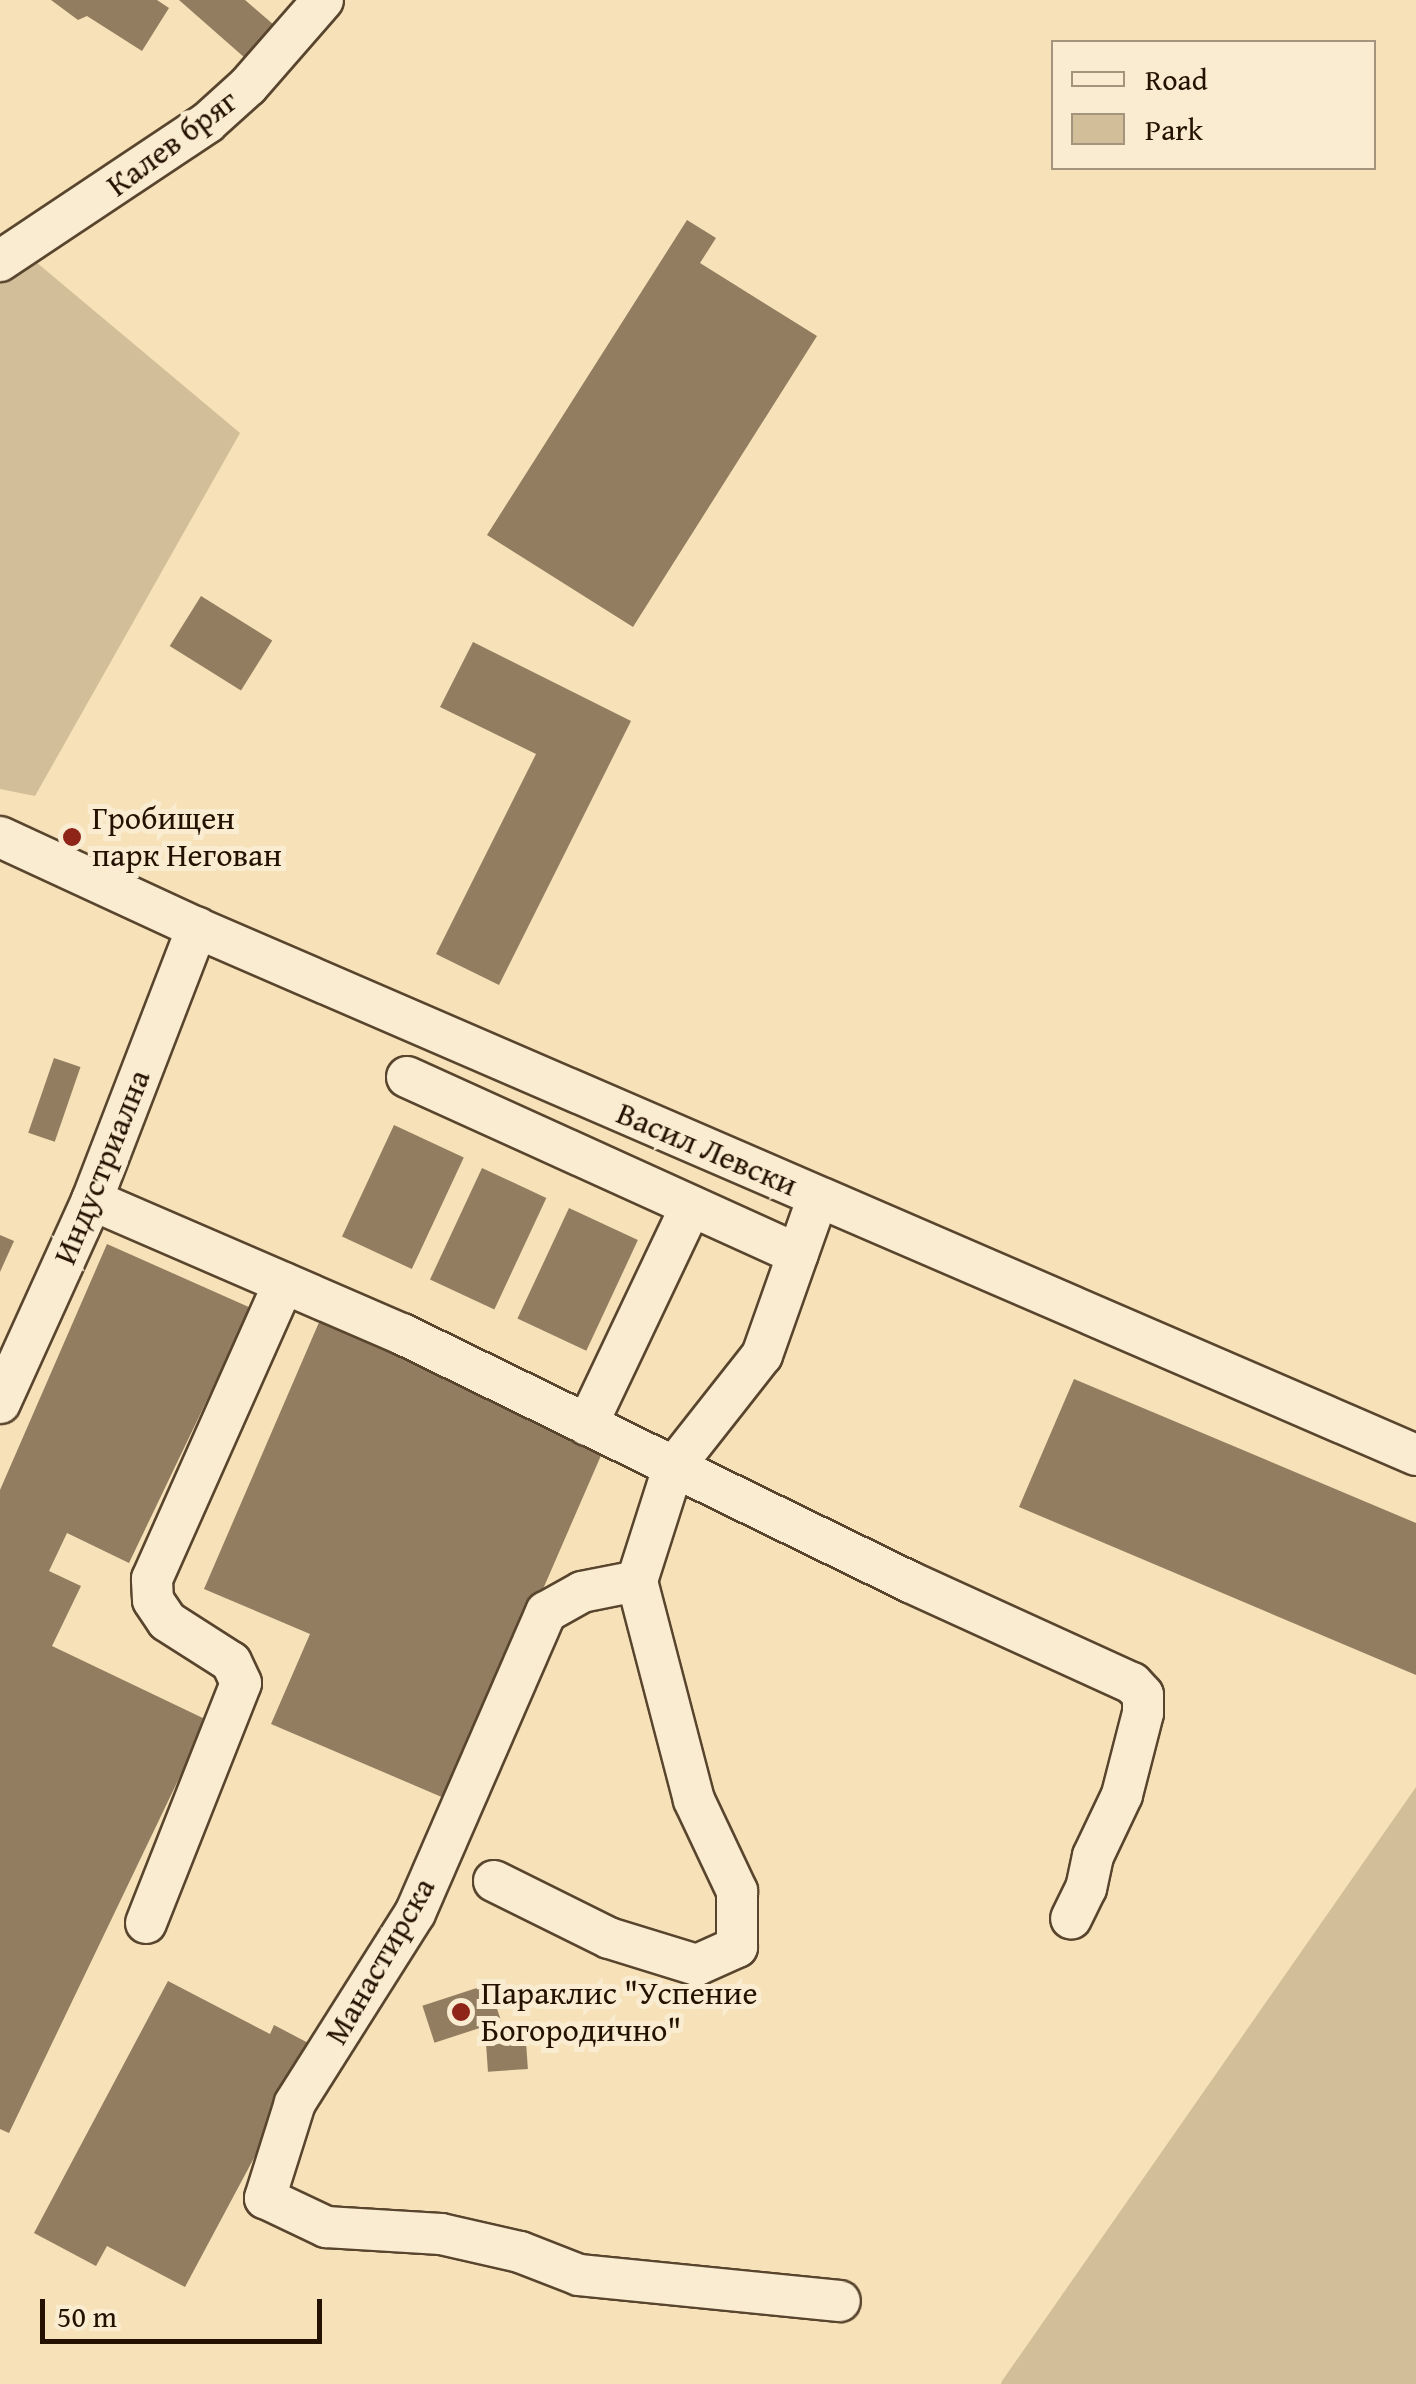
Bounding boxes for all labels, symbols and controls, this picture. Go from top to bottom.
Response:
legend [1051,40,1376,170]
text: Road [1145,57,1208,101]
street label: Калев бряг [99,81,245,205]
text: Park [1145,107,1203,151]
place label: Гробищен парк Негован [92,800,282,875]
marker: Гробищен парк Негован [61,826,83,848]
street label: Индустриална [46,1064,158,1270]
street label: Васил Левски [611,1094,803,1204]
street label: Манастирска [317,1871,443,2051]
place label: Параклис "Успение Богородично" [481,1975,757,2050]
marker: Параклис "Успение Богородично" [450,2001,472,2023]
scale bar [45,2279,328,2341]
text: 50 m [57,2294,117,2338]

